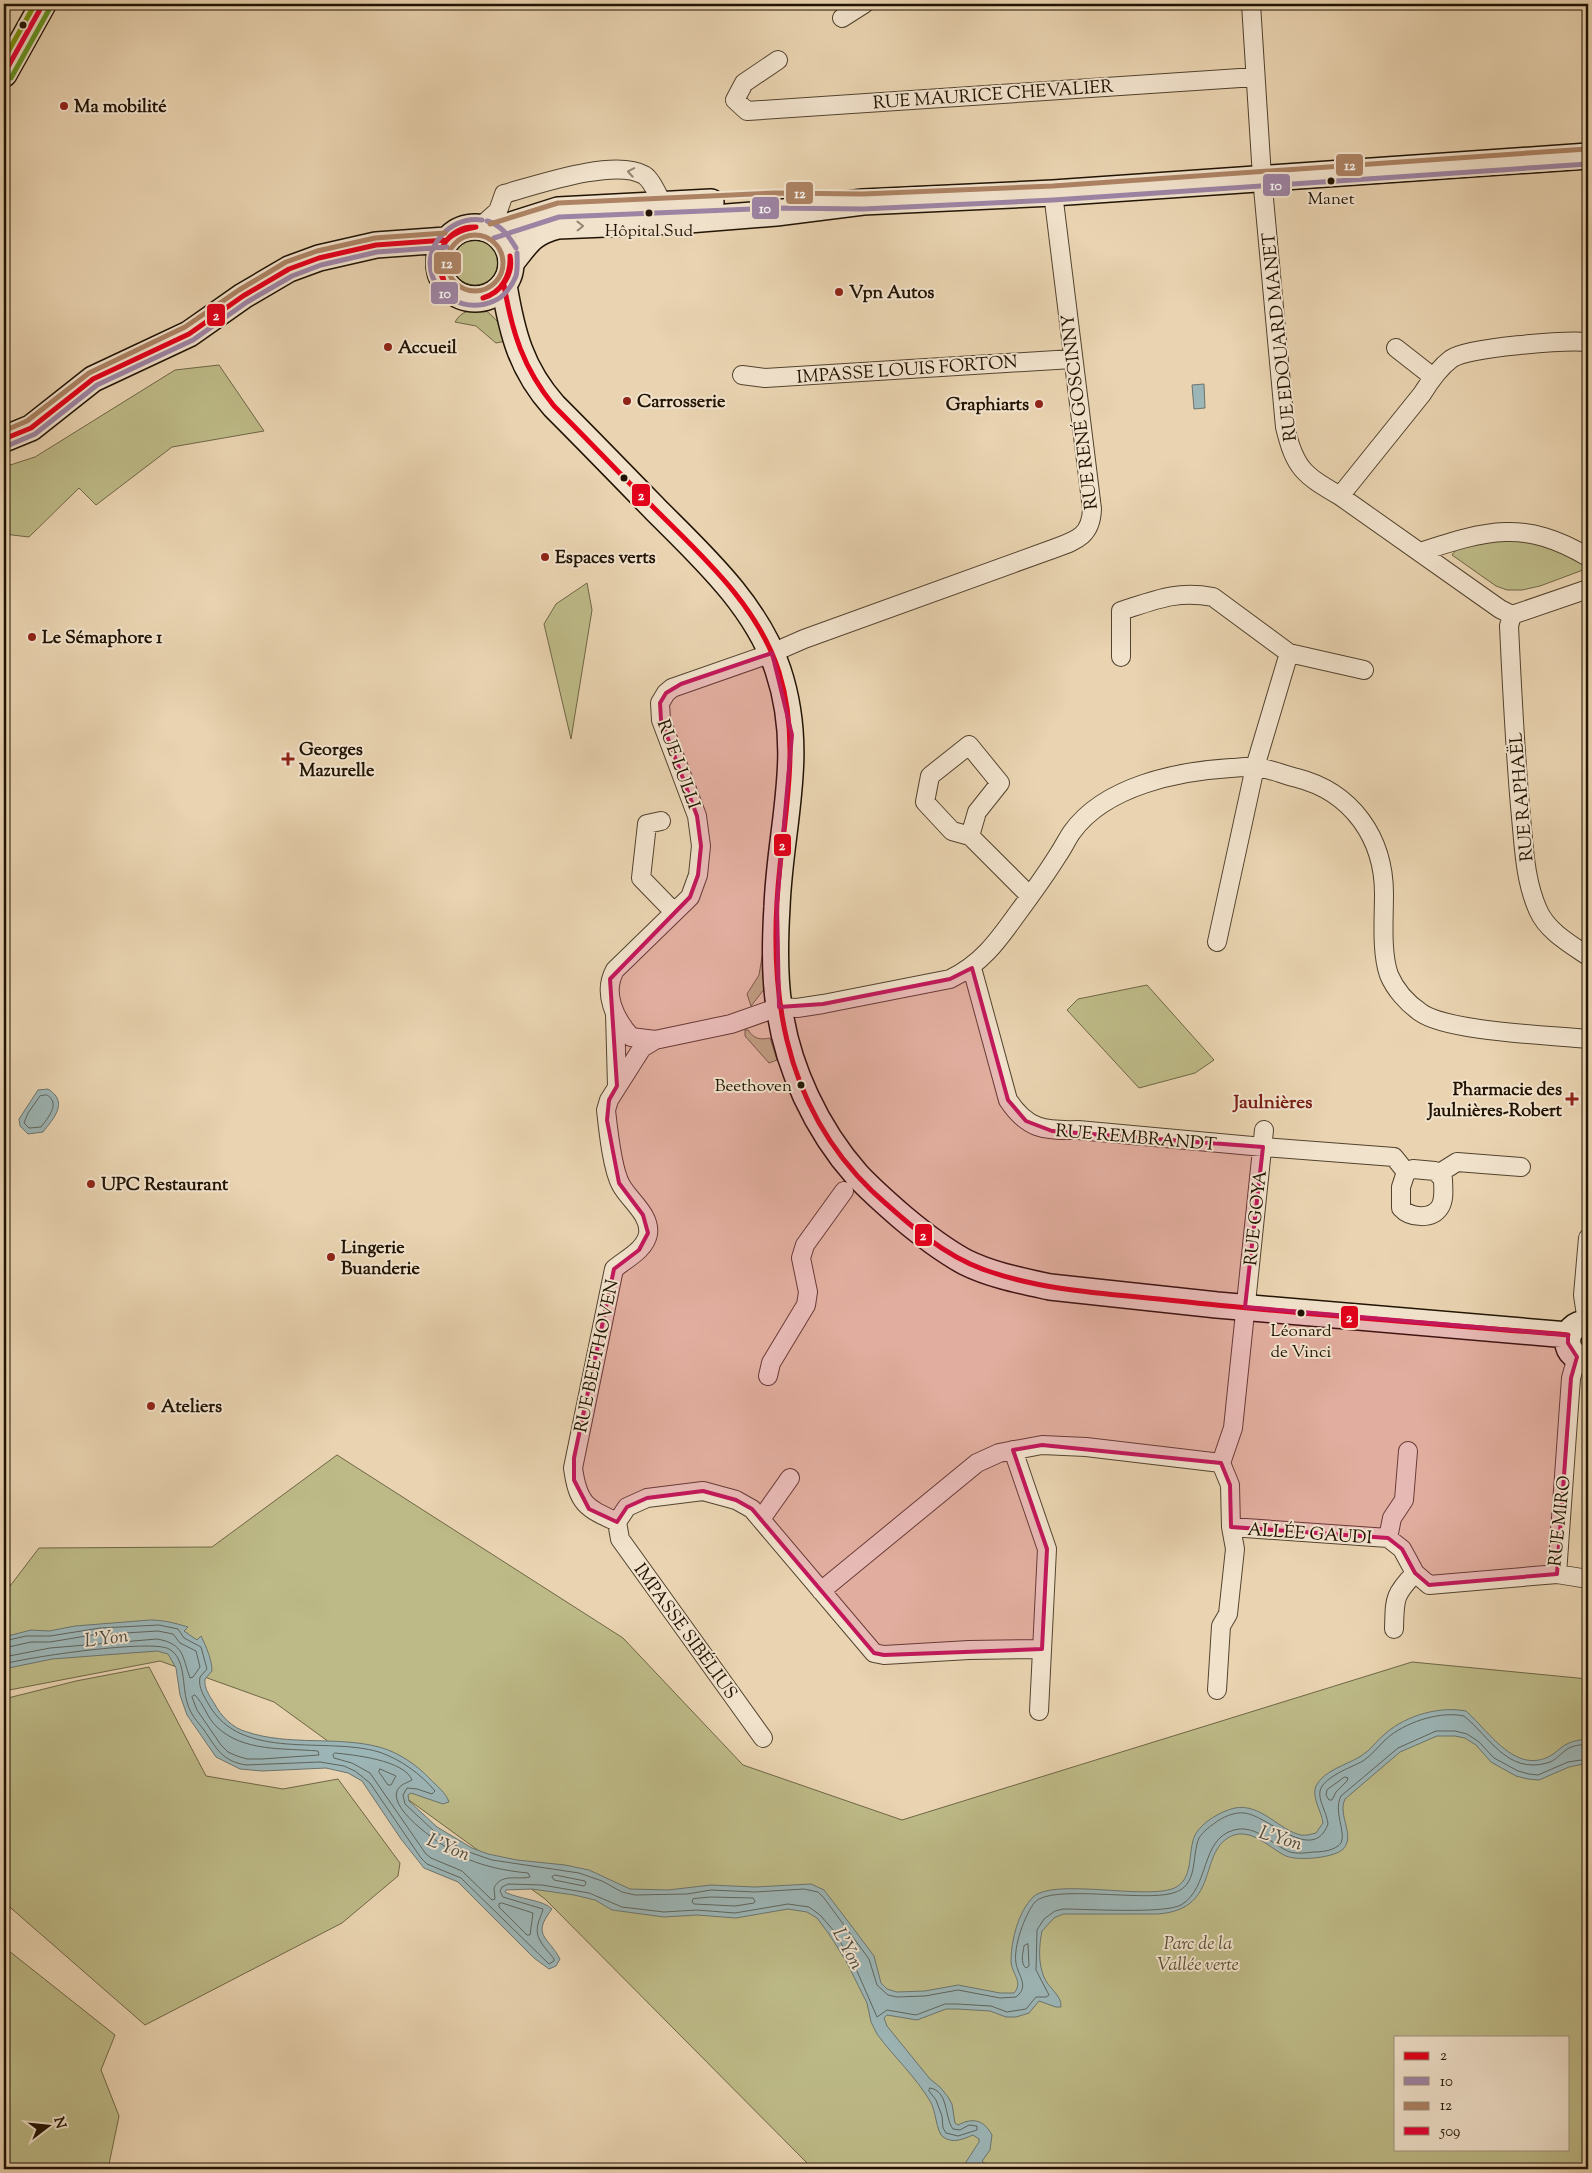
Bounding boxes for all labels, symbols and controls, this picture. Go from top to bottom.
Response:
unlabelled marker [18,20,28,30]
street label: RUE MAURICE CHEVALIER [872,75,1114,117]
place label: Ma mobilité [74,95,167,121]
marker: Ma mobilité [58,100,70,112]
line badge: 12 [1335,153,1364,177]
text: 12 [1344,157,1356,177]
one-way arrow [626,167,634,178]
line badge: 10 [1262,173,1291,197]
marker: Manet [1326,176,1336,186]
text: 10 [1270,177,1283,197]
line badge: 12 [785,181,814,205]
text: 12 [794,185,806,205]
place label: Manet [1308,188,1355,212]
line badge: 10 [751,196,780,220]
text: 10 [759,200,772,220]
marker: Hôpital Sud [644,208,654,218]
place label: Hôpital Sud [605,220,694,244]
one-way arrow [576,221,584,231]
street label: RUE EDOUARD MANET [1257,231,1305,443]
line badge: 12 [433,251,462,275]
text: 12 [441,255,453,275]
line badge: 10 [430,281,459,305]
place label: Vpn Autos [849,281,934,307]
text: 10 [439,285,452,305]
marker: Vpn Autos [833,286,845,298]
line badge: 2 [206,303,226,327]
text: 2 [213,307,220,327]
street label: RUE RENÉ GOSCINNY [1056,312,1106,511]
place label: Accueil [398,336,458,362]
marker: Accueil [382,341,394,353]
street label: IMPASSE LOUIS FORTON [796,350,1019,392]
place label: Carrosserie [637,390,726,416]
place label: Graphiarts [946,393,1029,419]
marker: Carrosserie [621,395,633,407]
marker: Graphiarts [1033,398,1045,410]
unlabelled marker [619,473,629,483]
line badge: 2 [631,483,651,507]
text: 2 [638,487,645,507]
place label: Espaces verts [555,546,656,572]
marker: Espaces verts [539,551,551,563]
place label: Le Sémaphore 1 [42,626,163,652]
marker: Le Sémaphore 1 [26,631,38,643]
street label: RUE LULLI [649,716,705,813]
street label: RUE RAPHAËL [1504,731,1542,862]
place label: Georges Mazurelle [299,738,375,785]
marker: Georges Mazurelle [281,752,295,766]
line badge: 2 [773,833,792,857]
text: 2 [779,837,786,857]
place label: Beethoven [715,1075,792,1099]
place label: Pharmacie des Jaulnières-Robert [1426,1078,1563,1125]
marker: Beethoven [796,1080,806,1090]
district label: Jaulnières [1231,1090,1313,1117]
marker: Pharmacie des Jaulnières-Robert [1566,1093,1578,1105]
street label: RUE REMBRANDT [1054,1119,1218,1159]
street label: RUE GOYA [1239,1169,1275,1267]
place label: UPC Restaurant [101,1173,229,1199]
marker: UPC Restaurant [85,1178,97,1190]
line badge: 2 [914,1223,933,1247]
text: 2 [920,1227,927,1247]
place label: Lingerie Buanderie [341,1236,421,1283]
marker: Lingerie Buanderie [325,1251,337,1263]
street label: RUE BEETHOVEN [569,1277,627,1435]
line badge: 2 [1340,1305,1359,1329]
marker: Léonard de Vinci [1296,1308,1306,1318]
text: 2 [1346,1309,1353,1329]
place label: Léonard de Vinci [1270,1320,1332,1365]
place label: Ateliers [161,1395,222,1421]
marker: Ateliers [145,1400,157,1412]
street label: RUE MIRO [1543,1474,1579,1568]
street label: ALLÉE GAUDI [1247,1518,1373,1552]
street label: IMPASSE SIBÉLIUS [626,1559,743,1706]
water label: L'Yon [83,1623,130,1656]
water label: L'Yon [1255,1820,1305,1859]
water label: L'Yon [422,1828,474,1869]
water label: L'Yon [824,1923,869,1975]
park label: Parc de la Vallée verte [1157,1932,1239,1979]
legend [1394,2036,1570,2150]
text: 2 [1440,2046,1447,2067]
text: 10 [1440,2072,1453,2093]
text: 12 [1440,2096,1452,2117]
north arrow [22,2100,72,2150]
text: N [47,2115,70,2131]
text: 509 [1439,2122,1460,2143]

